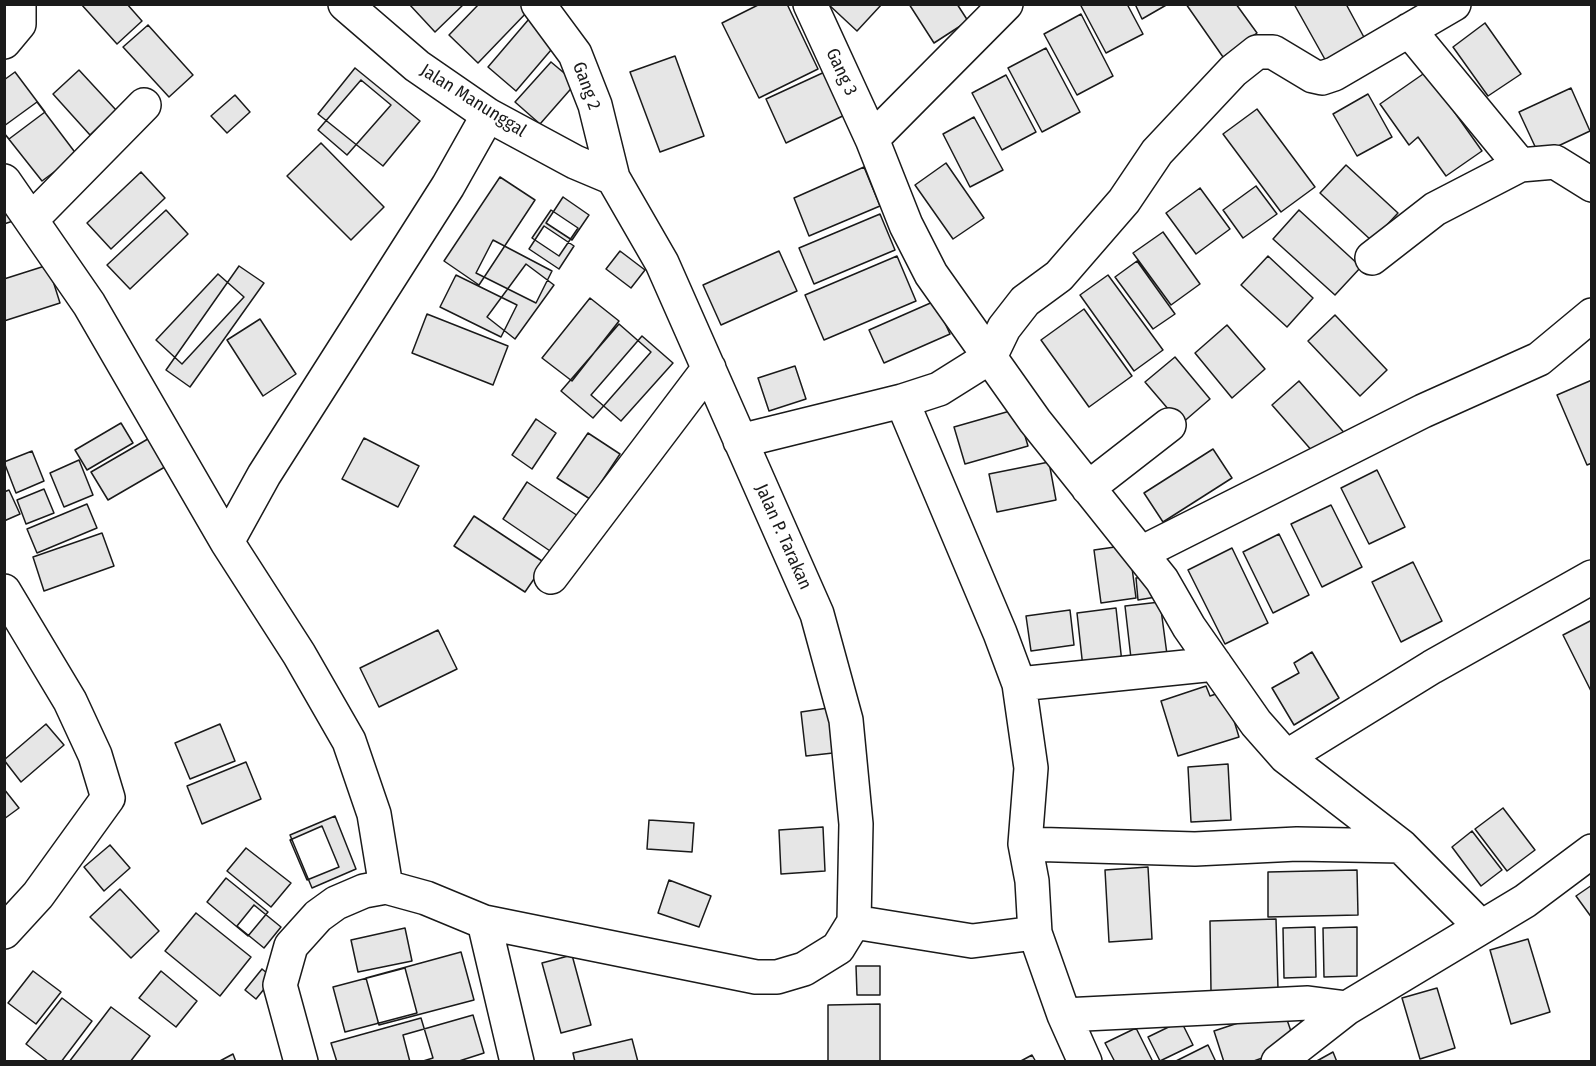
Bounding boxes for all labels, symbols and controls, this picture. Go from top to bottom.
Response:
street label: Gang 3 [821,45,861,99]
street label: Gang 2 [567,59,605,113]
street label: Jalan Manunggal [416,60,530,142]
street label: Jalan P. Tarakan [750,481,816,593]

